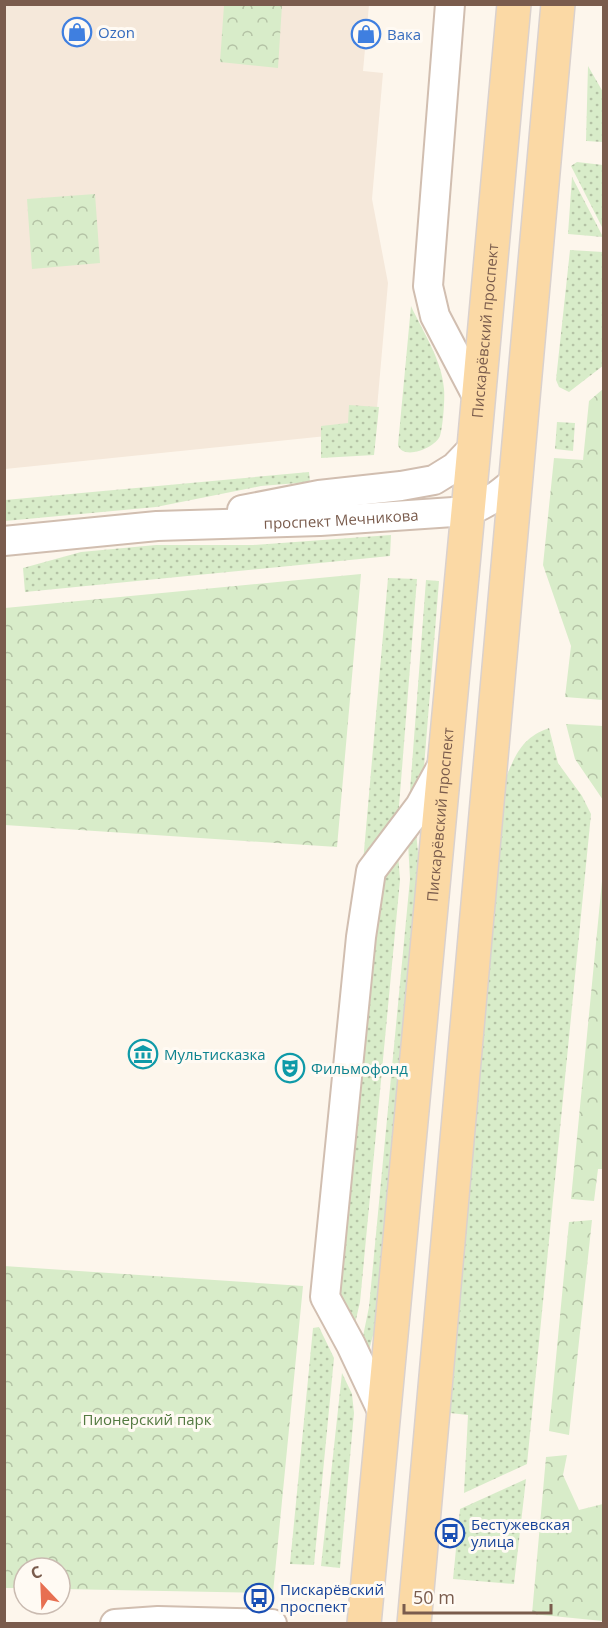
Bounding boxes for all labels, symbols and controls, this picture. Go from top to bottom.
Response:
shop icon: Ozon [61,16,93,48]
shop icon: Вака [350,18,382,50]
place label: Ozon [98,22,135,42]
place label: Вака [387,24,421,44]
street label: Пискарёвский проспект [467,242,502,419]
street label: проспект Мечникова [263,504,419,533]
street label: Пискарёвский проспект [422,726,458,903]
museum icon: Мультисказка [127,1038,159,1070]
place label: Мультисказка [164,1044,266,1064]
theatre icon: Фильмофонд [274,1052,306,1084]
place label: Фильмофонд [311,1058,408,1078]
park label: Пионерский парк [82,1409,212,1429]
place label: Бестужевская улица [471,1514,570,1551]
bus stop icon: Бестужевская улица [434,1517,466,1549]
north arrow [12,1556,72,1616]
text: С [27,1560,45,1584]
scale bar [404,1577,551,1615]
place label: Пискарёвский проспект [280,1579,384,1616]
bus stop icon: Пискарёвский проспект [243,1582,275,1614]
text: 50 m [413,1585,455,1609]

